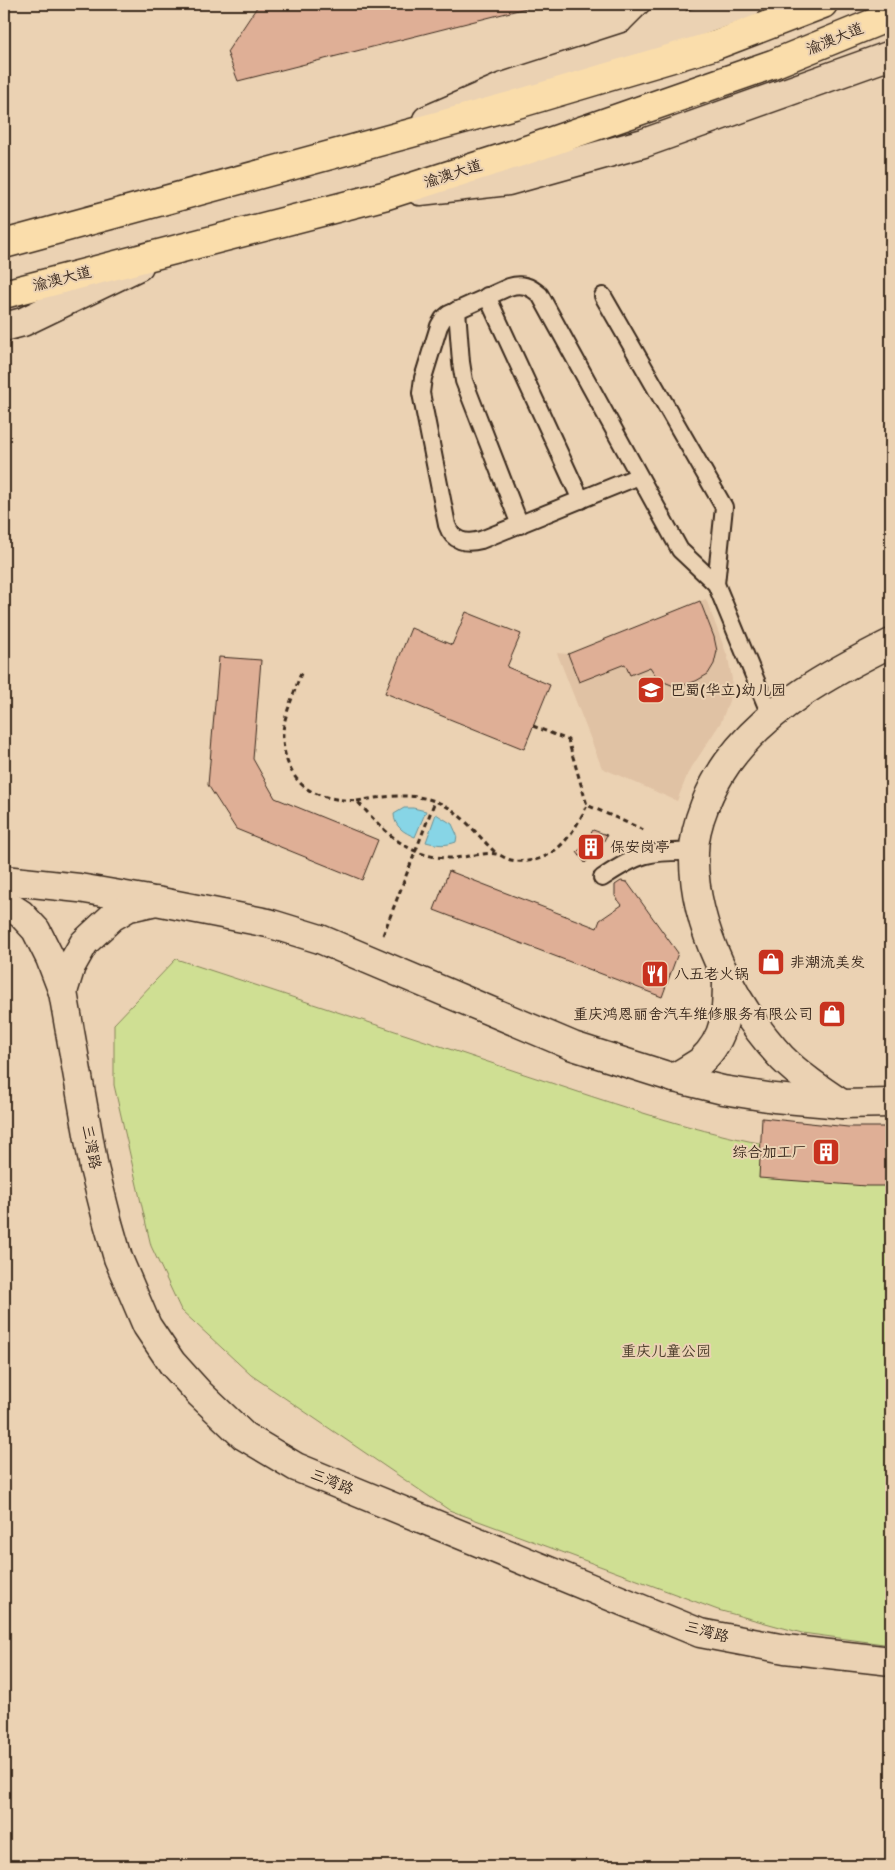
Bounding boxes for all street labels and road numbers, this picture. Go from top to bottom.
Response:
street label: 渝澳大道 [804,19,866,59]
street label: 渝澳大道 [422,156,484,192]
street label: 渝澳大道 [31,263,93,295]
street label: 三湾路 [77,1123,105,1171]
street label: 三湾路 [308,1465,356,1499]
street label: 三湾路 [683,1617,731,1647]

